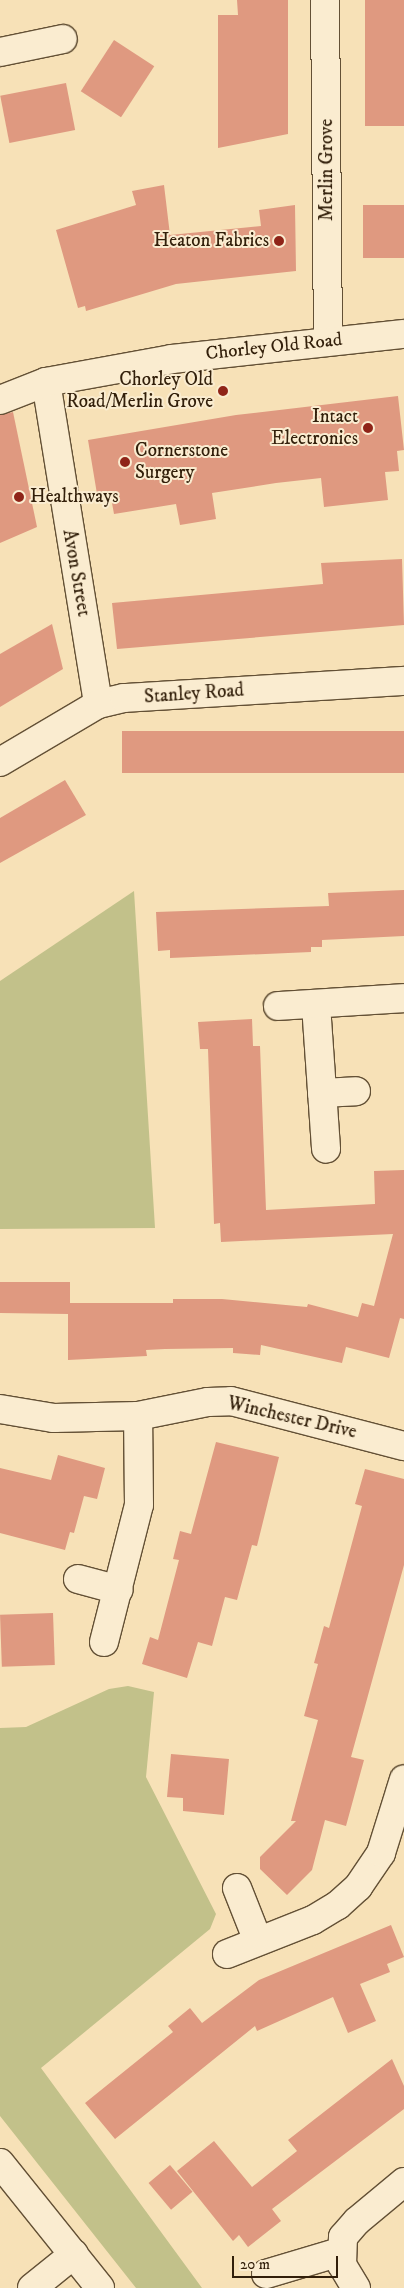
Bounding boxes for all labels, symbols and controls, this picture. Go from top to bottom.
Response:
street label: Merlin Grove [316,119,338,221]
place label: Heaton Fabrics [154,230,269,252]
marker: Heaton Fabrics [273,235,285,247]
street label: Chorley Old Road [205,328,343,366]
place label: Chorley Old Road/Merlin Grove [66,369,213,413]
marker: Chorley Old Road/Merlin Grove [217,385,229,397]
place label: Intact Electronics [271,406,358,450]
marker: Intact Electronics [362,422,374,434]
place label: Cornerstone Surgery [135,440,228,484]
marker: Cornerstone Surgery [119,456,131,468]
place label: Healthways [30,486,119,508]
marker: Healthways [12,490,26,504]
street label: Avon Street [57,528,95,618]
street label: Stanley Road [143,679,245,709]
street label: Winchester Drive [225,1392,359,1444]
scale bar [234,2246,340,2278]
text: 20 m [240,2255,270,2274]

